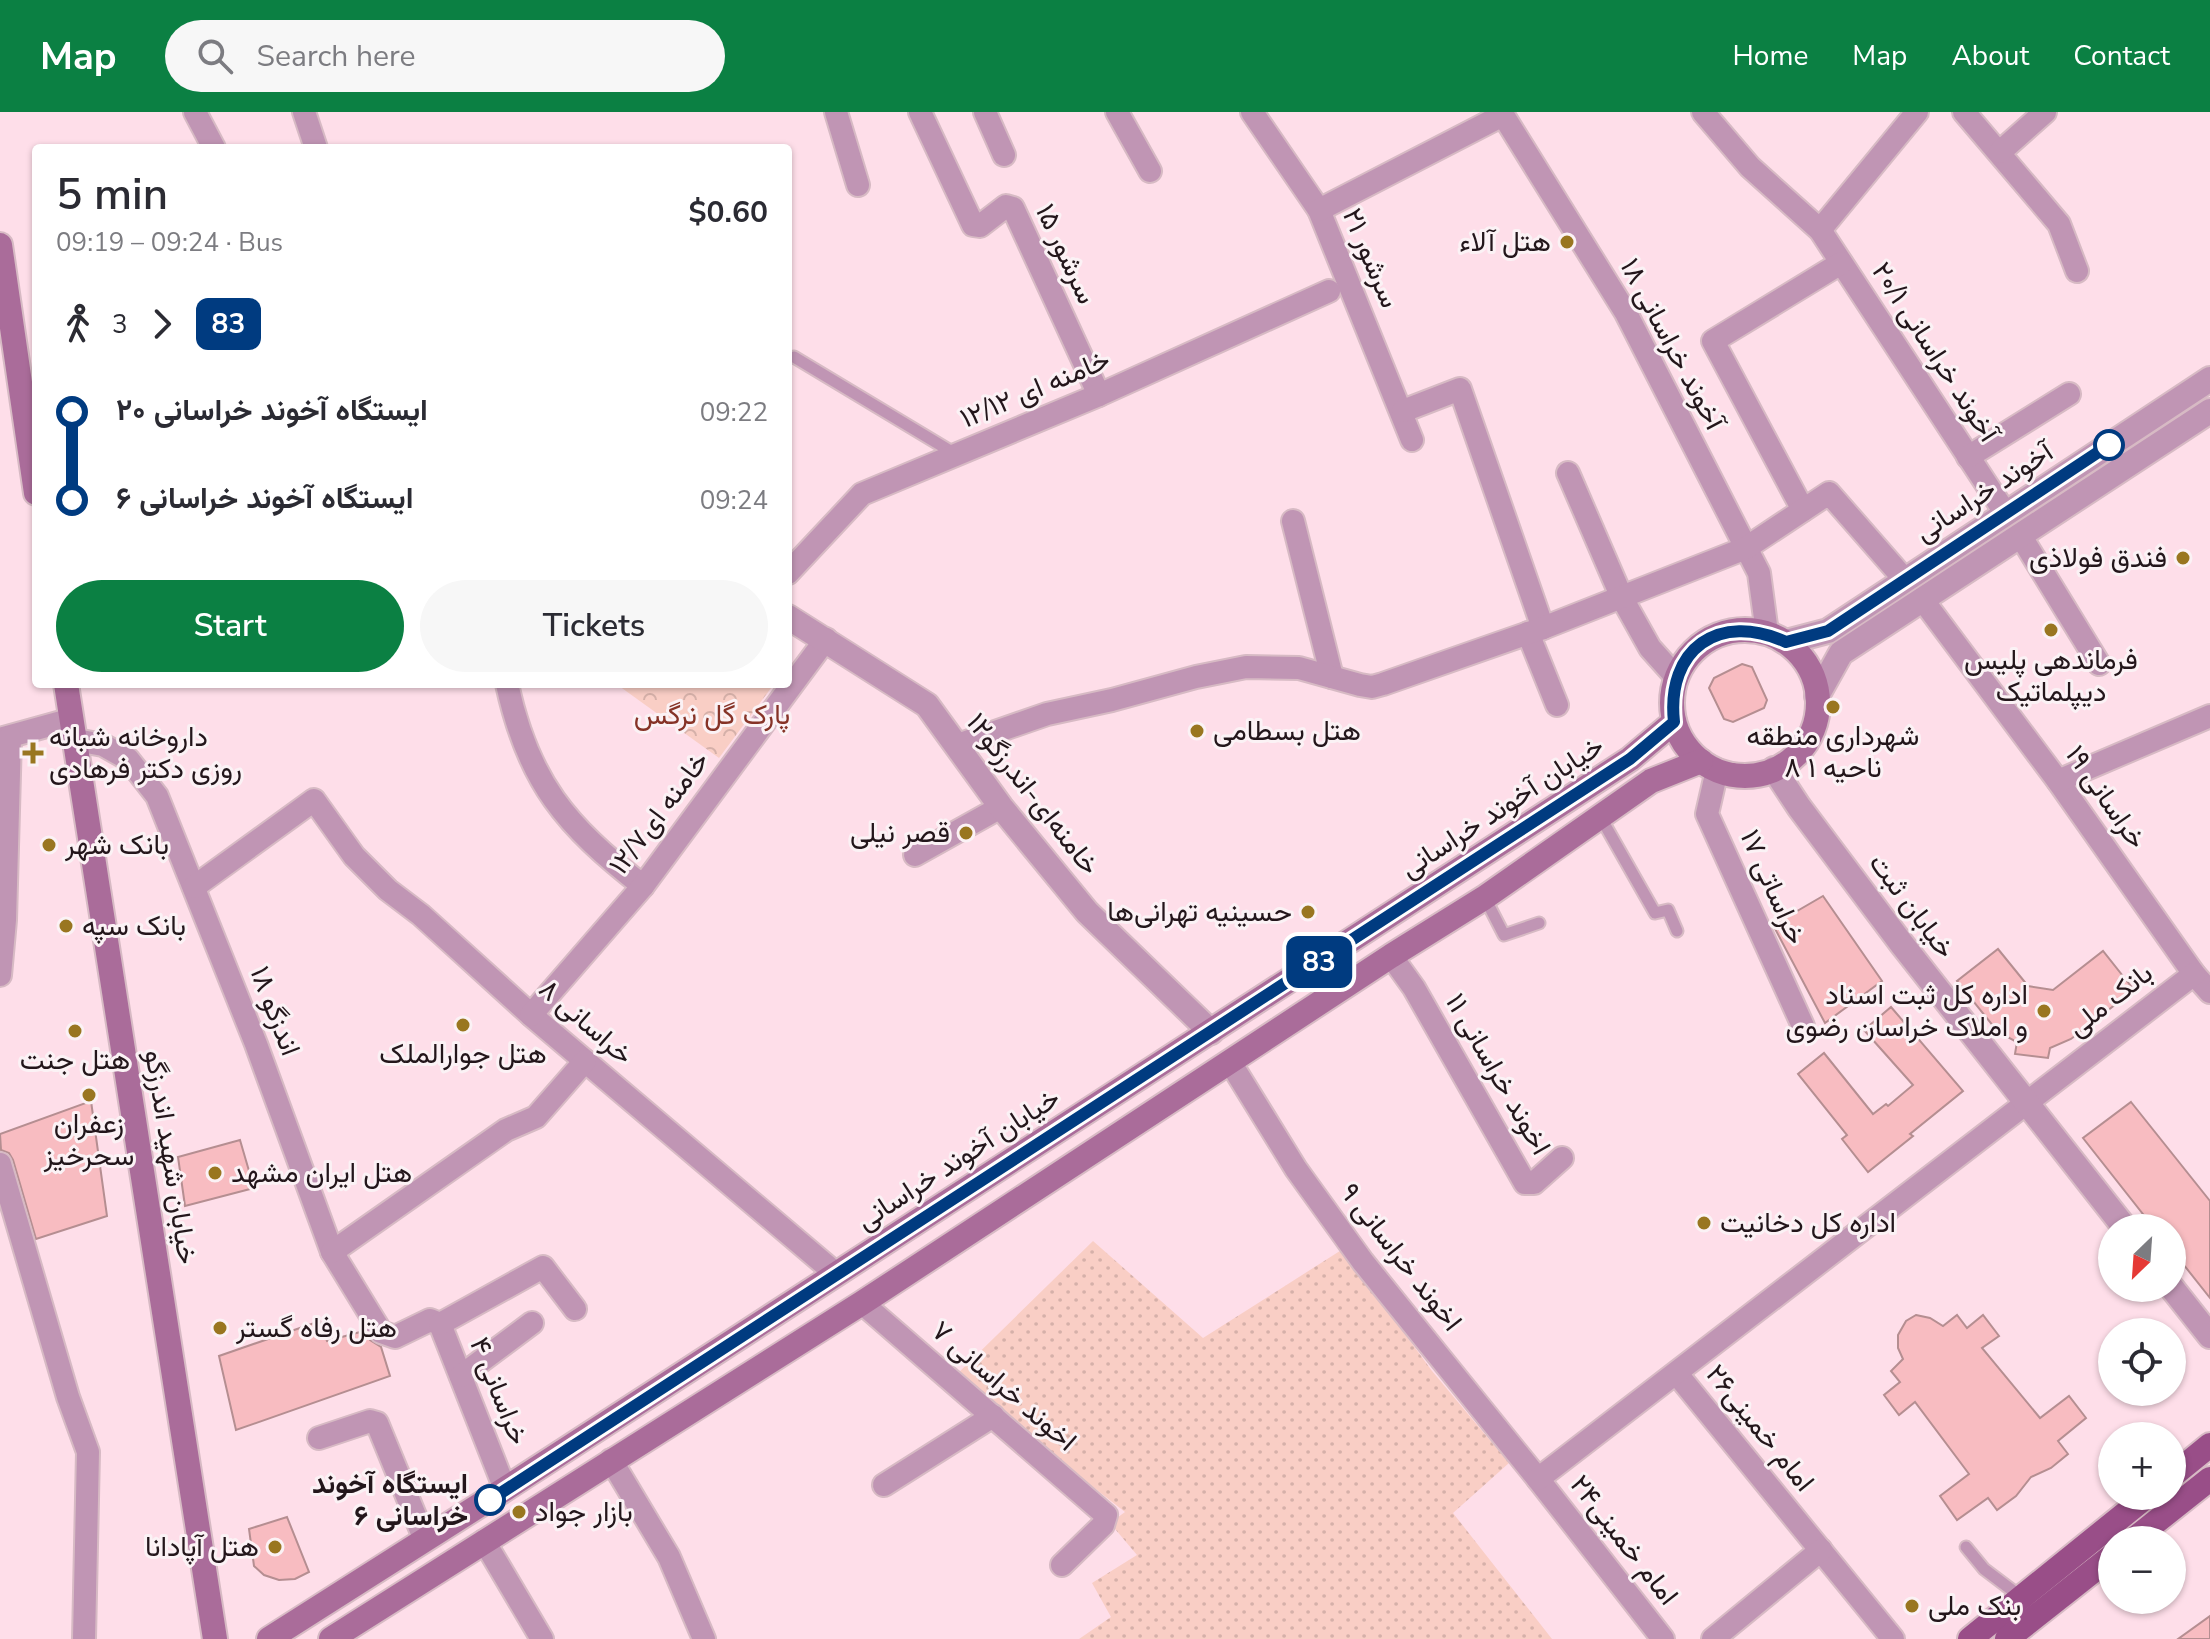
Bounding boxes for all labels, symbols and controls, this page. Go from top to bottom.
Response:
search box [165,20,725,92]
text: Map [40,31,117,82]
icon: search [193,34,237,78]
text: Search here [257,36,416,77]
text: Home [1733,37,1808,75]
text: Map [1852,37,1907,75]
text: About [1951,37,2029,75]
text: Contact [2073,37,2170,75]
text: 5 min [56,165,168,225]
text: $0.60 [689,192,768,233]
street label: سرشور ۱۵ [1026,198,1106,310]
street label: سرشور ۲۱ [1333,202,1409,314]
place label: هتل آلاء [1459,223,1551,261]
text: 09:19 – 09:24 · Bus [56,225,283,260]
marker: هتل آلاء [1558,233,1576,251]
street label: آخوند خراسانی ۱۸ [1611,252,1734,439]
street label: آخوند خراسانی ۲۰/۱ [1863,255,2009,451]
icon: walk [56,302,100,346]
icon: forward [140,302,184,346]
text: 83 [212,305,245,343]
text: 3 [112,307,128,342]
street label: خامنه ای ۱۲/۱۲ [954,340,1116,438]
text: ایستگاه آخوند خراسانی ۲۰ [116,390,428,431]
text: 09:22 [700,395,768,430]
unlabelled marker [2094,430,2124,460]
street label: آخوند خراسانی [1908,432,2062,551]
text: ایستگاه آخوند خراسانی ۶ [116,478,413,519]
text: 09:24 [700,483,768,518]
place label: فندق فولاذی [2029,539,2167,577]
marker: فندق فولاذی [2174,549,2192,567]
button: Start [56,580,404,672]
button: Tickets [420,580,768,672]
marker: فرماندهی پلیس دیپلماتیک [2042,621,2060,639]
place label: فرماندهی پلیس دیپلماتیک [1964,641,2138,711]
park label: پارک گل نرگس [634,696,790,734]
marker: شهرداری منطقه ۸ ناحیه ۱ [1824,698,1842,716]
street label: خامنه‌ای-اندرزگو۱۲ [958,705,1108,883]
place label: هتل بسطامی [1213,712,1361,750]
place label: شهرداری منطقه ۸ ناحیه ۱ [1747,717,1919,787]
place label: داروخانه شبانه روزی دکتر فرهادی [49,718,242,788]
marker: هتل بسطامی [1188,722,1206,740]
street label: خیابان آخوند خراسانی [1393,727,1611,887]
street label: خراسانی ۱۹ [2056,738,2156,856]
street label: خامنه ای۱۲/۷ [600,743,718,883]
marker: داروخانه شبانه روزی دکتر فرهادی [24,744,42,762]
place label: قصر نیلی [850,814,950,852]
marker: قصر نیلی [957,824,975,842]
street label: خراساتی ۱۷ [1731,824,1815,950]
place label: بانک شهر [64,826,169,864]
marker: بانک شهر [40,836,58,854]
street label: خیابان ثبت [1860,846,1964,966]
place label: حسینیه تهرانی‌ها [1107,893,1292,931]
marker: حسینیه تهرانی‌ها [1299,903,1317,921]
place label: بانک سپه [82,907,186,945]
marker: بانک سپه [57,917,75,935]
line badge: 83 [1283,936,1355,988]
text: 83 [1302,943,1336,981]
street label: بانک ملی [2059,955,2161,1045]
street label: اندزگو ۱۸ [241,961,309,1061]
street label: خراسانی ۸ [531,970,641,1074]
place label: اداره کل ثبت اسناد و املاک خراسان رضوی [1786,976,2028,1046]
street label: اخوند خراسانی ۱۱ [1436,986,1560,1162]
marker: اداره کل ثبت اسناد و املاک خراسان رضوی [2035,1002,2053,1020]
marker: هتل جوارالملک [454,1016,472,1034]
marker: هتل جنت [66,1022,84,1040]
place label: هتل جوارالملک [379,1035,547,1073]
place label: هتل جنت [20,1041,130,1079]
street label: خیابان شهید اندرزگو [135,1047,207,1267]
street label: خیابان آخوند خراسانی [849,1079,1067,1239]
marker: زعفران سحرخیز [80,1086,98,1104]
place label: زعفران سحرخیز [43,1105,134,1175]
place label: هتل ایران مشهد [231,1154,412,1192]
marker: هتل ایران مشهد [206,1164,224,1182]
street label: اخوند خراسانی ۹ [1331,1175,1471,1339]
place label: اداره کل دخانیت [1720,1204,1896,1242]
marker: اداره کل دخانیت [1695,1214,1713,1232]
north arrow [2098,1214,2186,1302]
map controls [2098,1214,2186,1614]
place label: هتل رفاه گستر [235,1309,397,1347]
street label: اخوند خراسانی ۷ [923,1312,1085,1460]
button: locate [2098,1318,2186,1406]
marker: هتل رفاه گستر [211,1319,229,1337]
street label: خراسانی ۴ [460,1332,538,1450]
street label: امام خمینی۲۶ [1697,1356,1823,1500]
button: + [2098,1422,2186,1510]
place label: ایستگاه آخوند خراسانی ۶ [312,1465,468,1535]
street label: امام خمینی۲۴ [1561,1467,1687,1613]
marker: ایستگاه آخوند خراسانی ۶ [475,1485,505,1515]
place label: بازار جواد [535,1493,633,1531]
marker: بازار جواد [510,1503,528,1521]
button: − [2098,1526,2186,1614]
place label: هتل آپادانا [145,1528,259,1566]
marker: هتل آپادانا [266,1538,284,1556]
place label: بنک ملی [1928,1587,2021,1625]
marker: بنک ملی [1903,1597,1921,1615]

